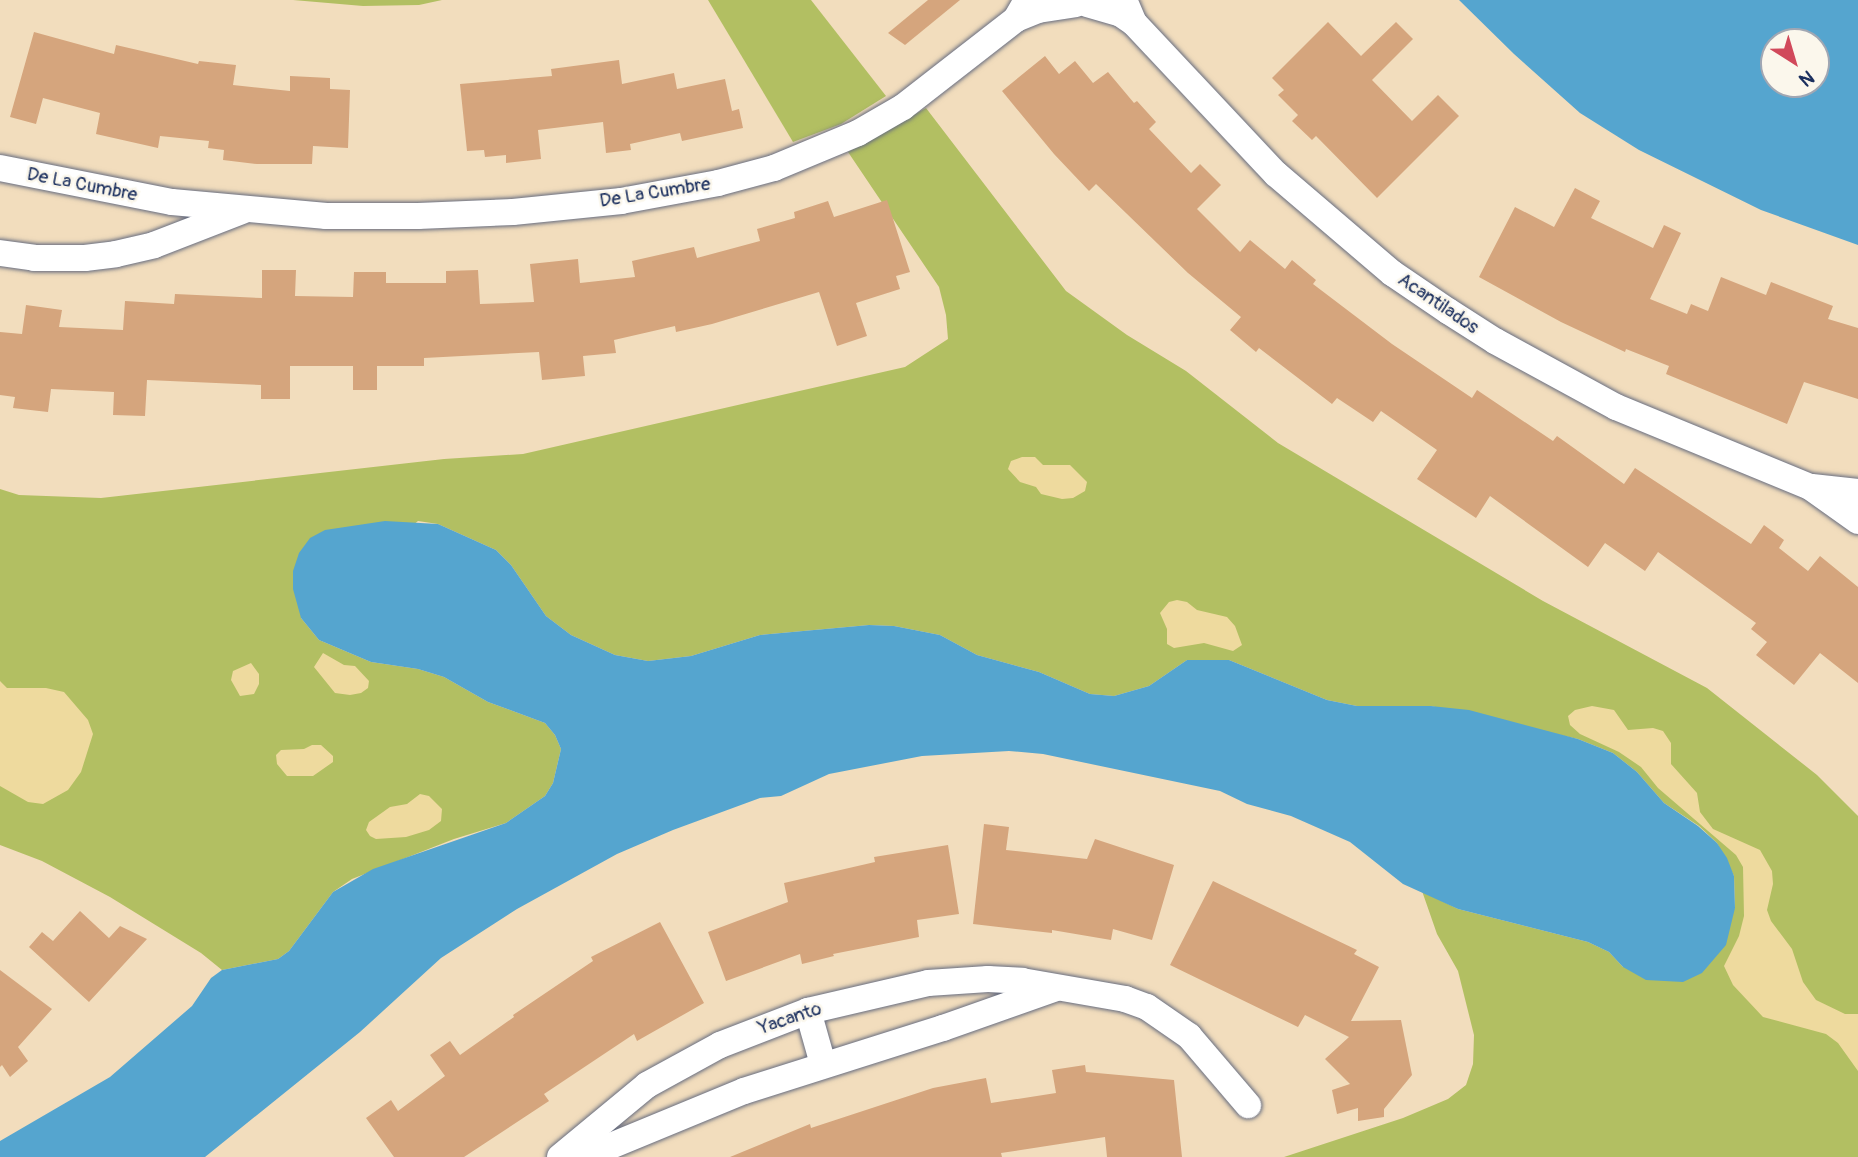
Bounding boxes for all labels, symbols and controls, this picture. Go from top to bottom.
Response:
north arrow [1760,28,1830,98]
text: N [1794,65,1819,92]
street label: De La Cumbre [25,163,139,207]
street label: De La Cumbre [598,173,712,213]
street label: Acantilados [1393,269,1483,339]
street label: Yacanto [755,998,825,1040]

